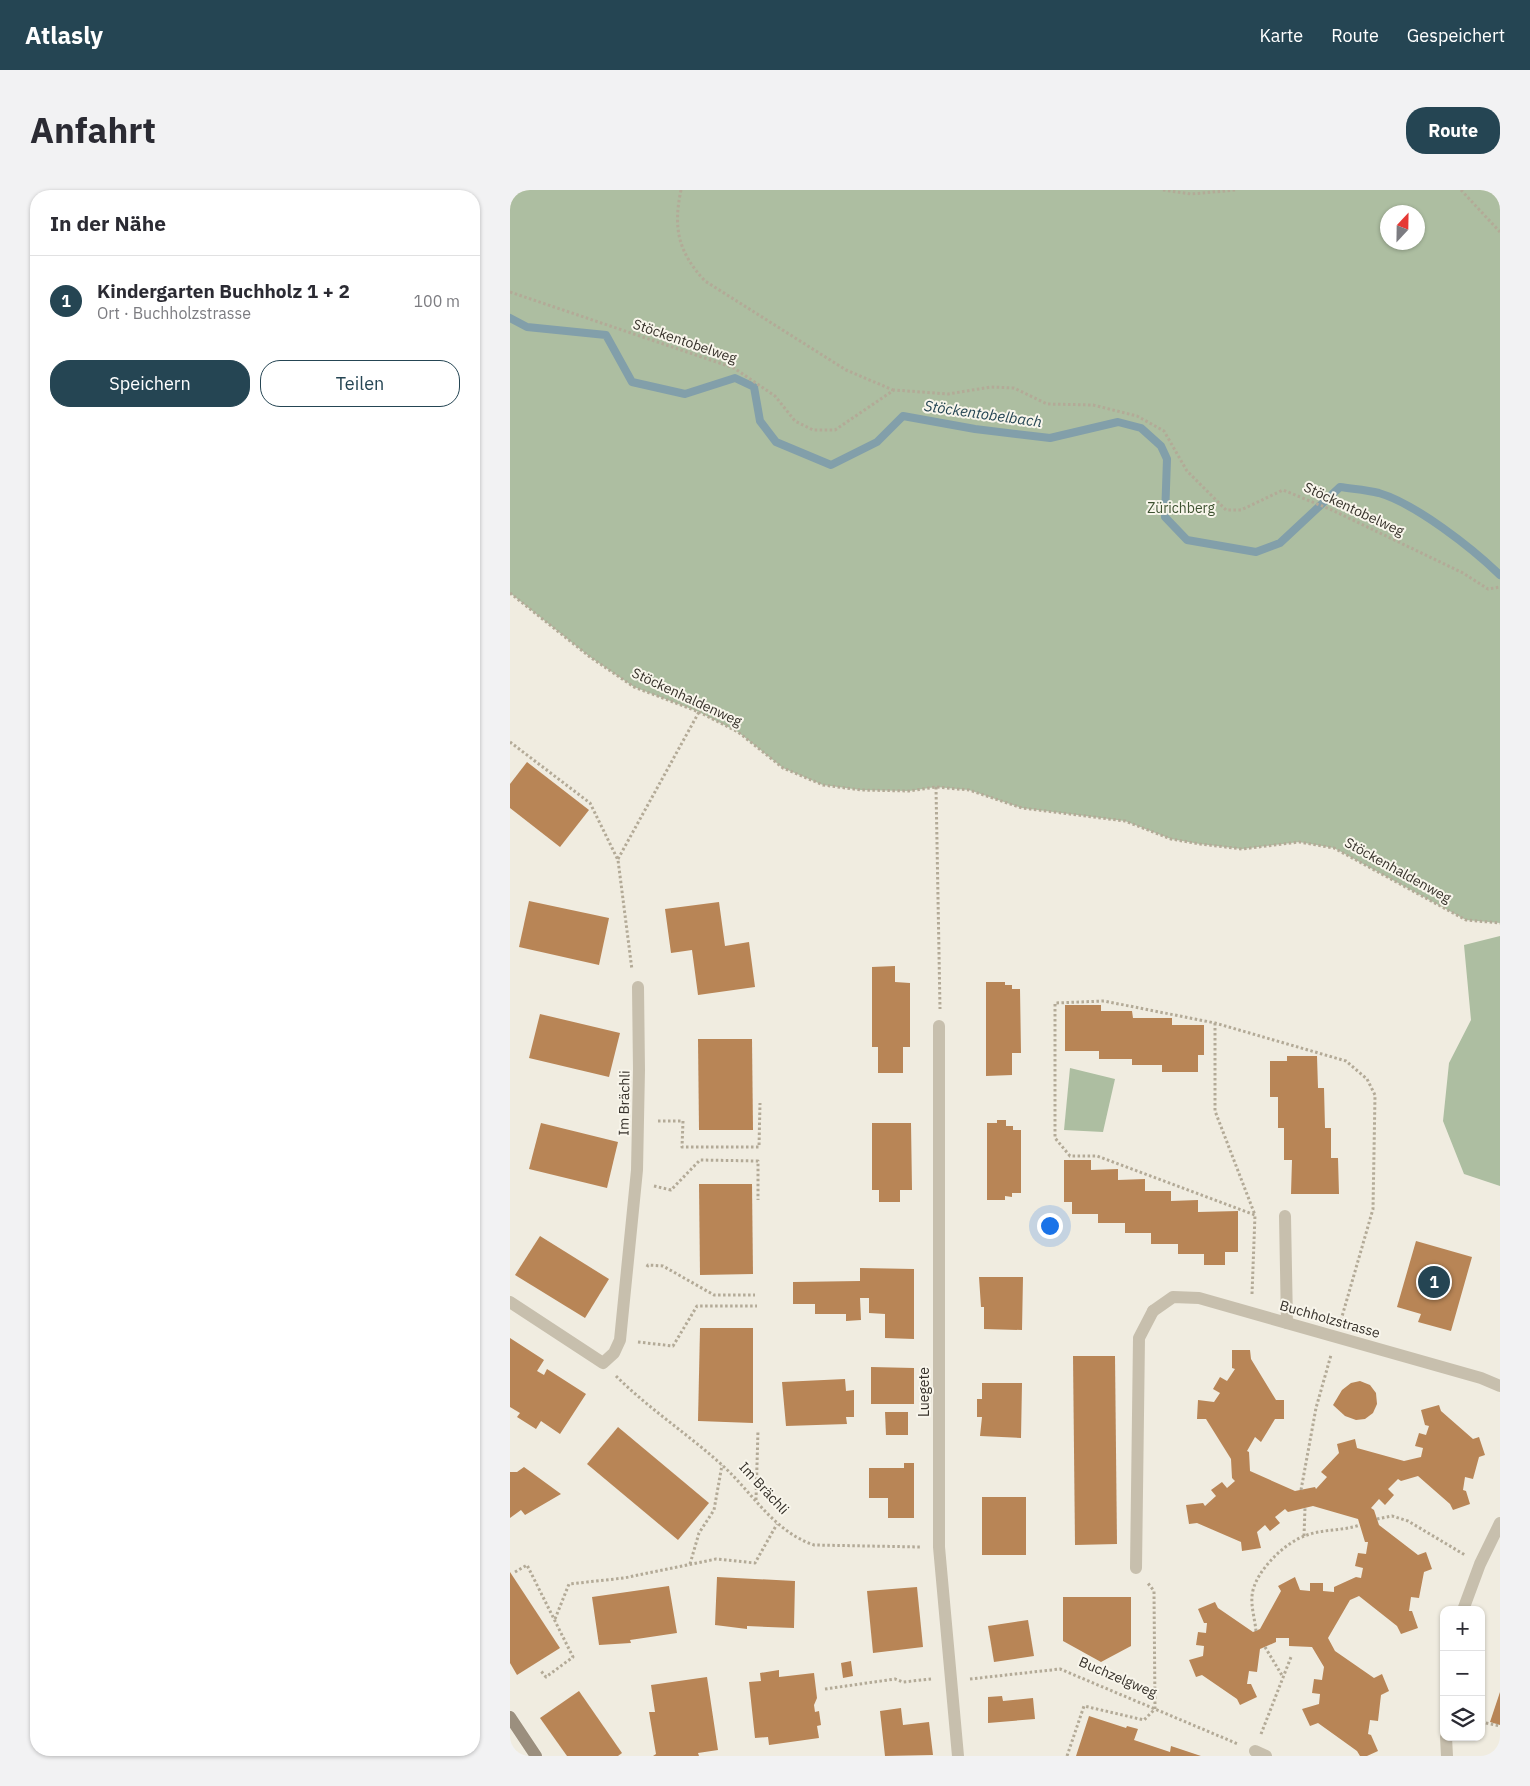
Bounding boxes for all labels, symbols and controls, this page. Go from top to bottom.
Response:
text: Atlasly [25,19,103,51]
text: Karte [1260,24,1303,47]
text: Route [1331,24,1379,47]
text: Gespeichert [1407,24,1505,47]
text: Anfahrt [30,107,156,153]
button: Route [1406,107,1500,154]
north arrow [1380,205,1425,250]
text: In der Nähe [50,209,166,237]
text: Kindergarten Buchholz 1 + 2 [97,279,350,303]
text: 1 [61,291,71,311]
text: 100 m [413,291,460,311]
text: Ort · Buchholzstrasse [97,303,251,323]
street label: Stöckentobelweg [631,315,740,367]
button: Speichern [50,360,250,407]
button: Teilen [260,360,460,407]
water label: Stöckentobelbach [923,396,1043,431]
street label: Stöckentobelweg [1301,478,1408,540]
park label: Zürichberg [1147,499,1215,517]
street label: Stöckenhaldenweg [629,664,745,731]
street label: Stöckenhaldenweg [1341,833,1455,907]
street label: Im Brächli [614,1070,634,1136]
your location [1037,1213,1063,1239]
pin: 1 [1418,1263,1450,1301]
street label: Buchholzstrasse [1278,1296,1383,1342]
street label: Luegete [915,1367,933,1417]
street label: Im Brächli [735,1458,793,1518]
map controls [1440,1606,1485,1741]
button: + [1440,1606,1485,1651]
button: − [1440,1651,1485,1696]
street label: Buchzelgweg [1076,1652,1160,1702]
button: layers [1440,1696,1485,1741]

